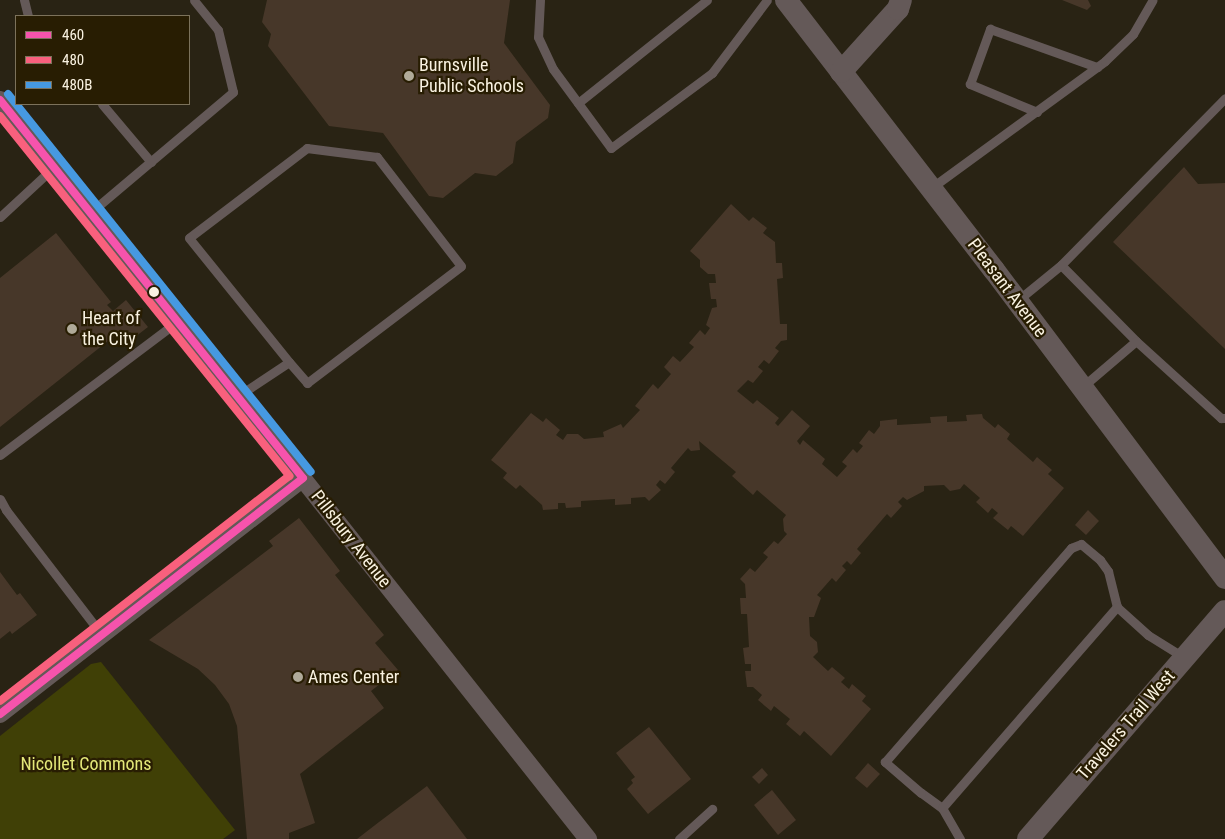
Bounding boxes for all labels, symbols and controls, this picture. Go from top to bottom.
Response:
legend [15,15,190,105]
text: 460 [62,26,84,44]
text: 480 [62,51,84,69]
place label: Burnsville Public Schools [419,55,524,98]
marker: Burnsville Public Schools [403,70,415,82]
text: 480B [62,76,92,94]
street label: Pleasant Avenue [963,234,1051,342]
unlabelled marker [149,287,159,297]
place label: Heart of the City [82,308,140,350]
marker: Heart of the City [66,323,78,335]
street label: Pillsbury Avenue [306,486,396,592]
street label: Travelers Trail West [1072,665,1180,785]
place label: Ames Center [308,666,399,688]
marker: Ames Center [292,671,304,683]
park label: Nicollet Commons [20,753,152,775]

